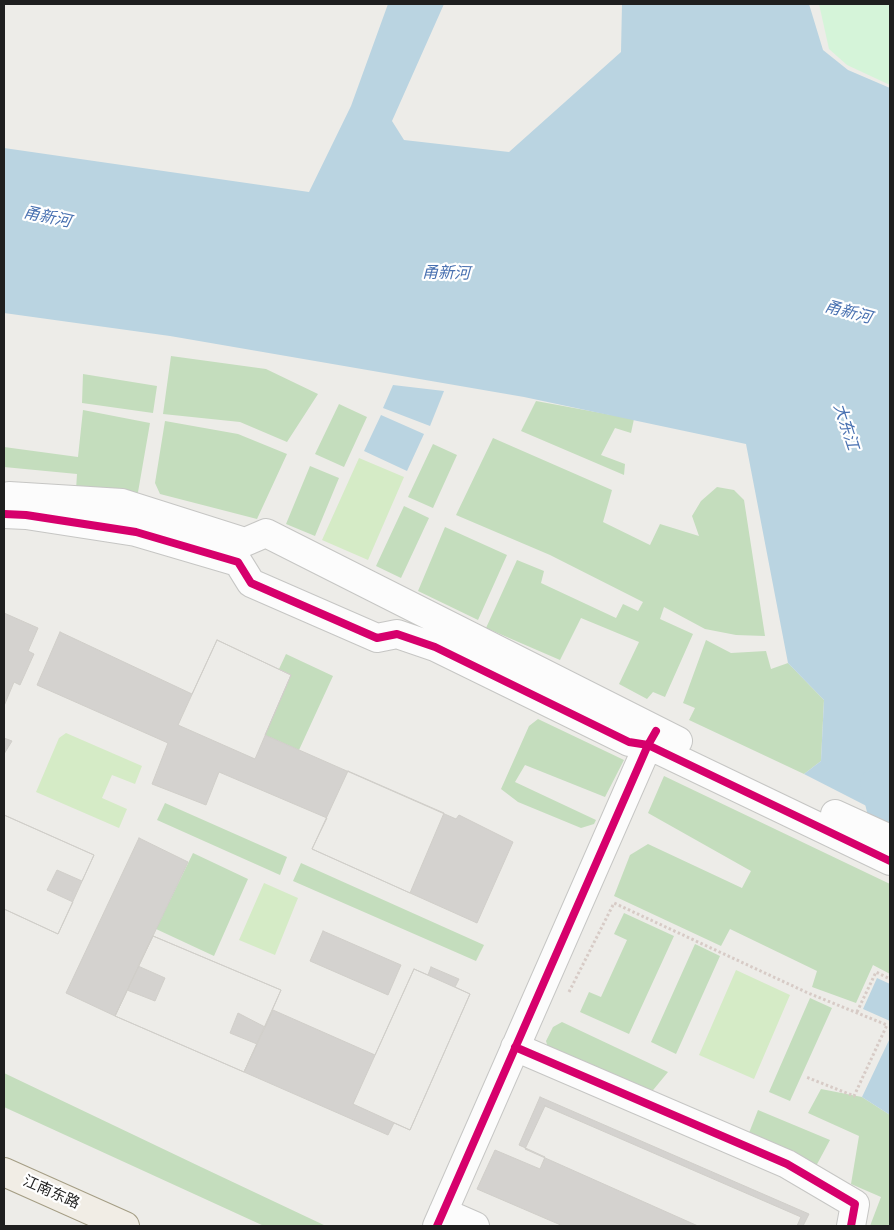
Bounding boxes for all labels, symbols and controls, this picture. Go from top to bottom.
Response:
water label: 甬新河 [22,204,72,232]
water label: 甬新河 [422,264,470,284]
water label: 甬新河 [822,298,874,328]
water label: 大东江 [828,401,862,453]
street label: 江南东路 [20,1173,82,1213]

